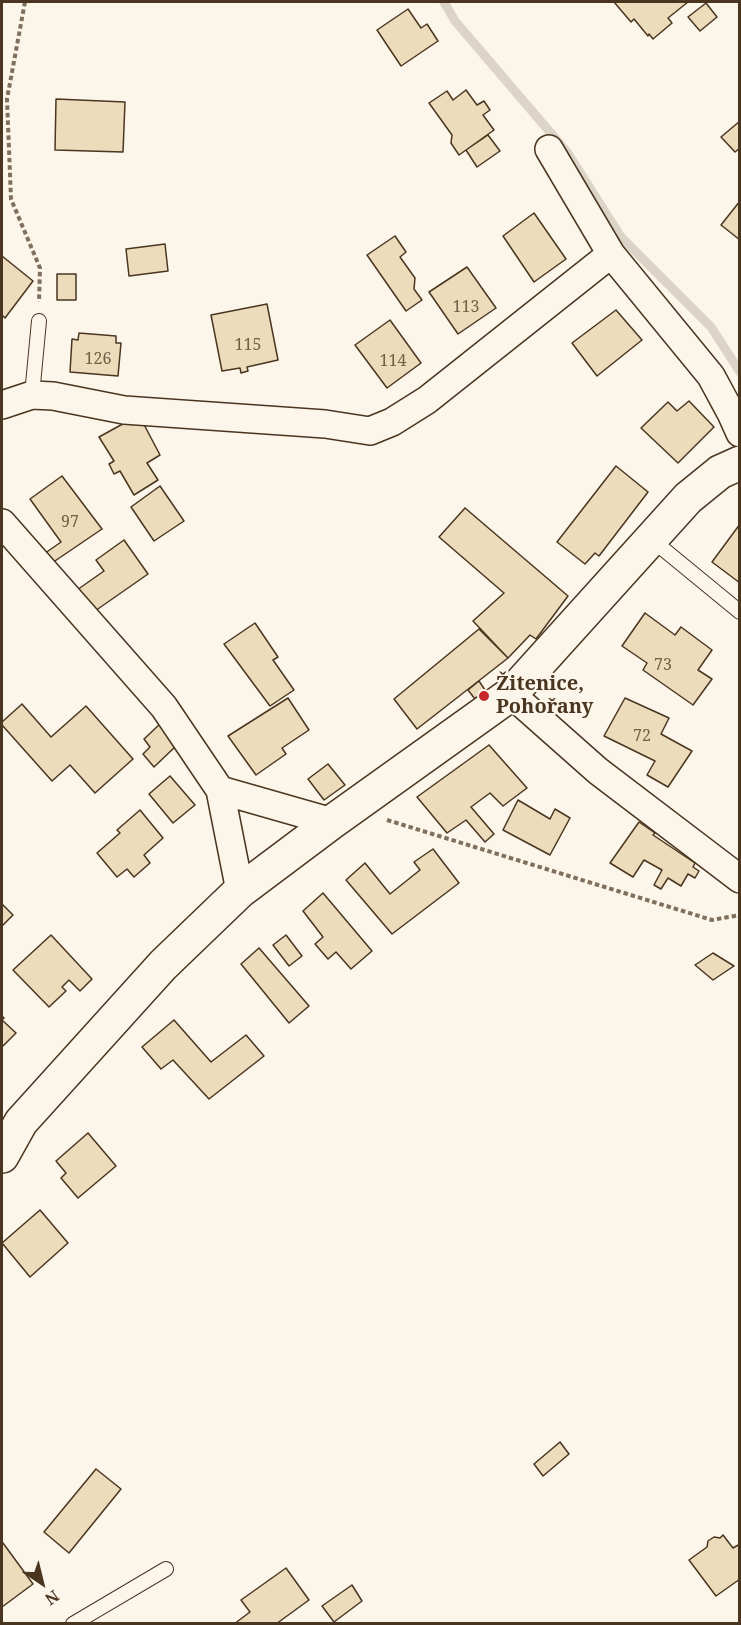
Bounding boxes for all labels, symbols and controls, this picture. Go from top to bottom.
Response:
house number: 113 [453,297,479,317]
house number: 115 [235,335,261,355]
house number: 126 [85,349,111,369]
house number: 114 [380,351,406,371]
house number: 97 [61,512,79,532]
house number: 73 [654,655,672,675]
place label: Žitenice, Pohořany [496,672,593,719]
marker: Žitenice, Pohořany [477,689,491,703]
house number: 72 [633,726,651,746]
north arrow [12,1553,72,1613]
text: N [41,1585,64,1610]

